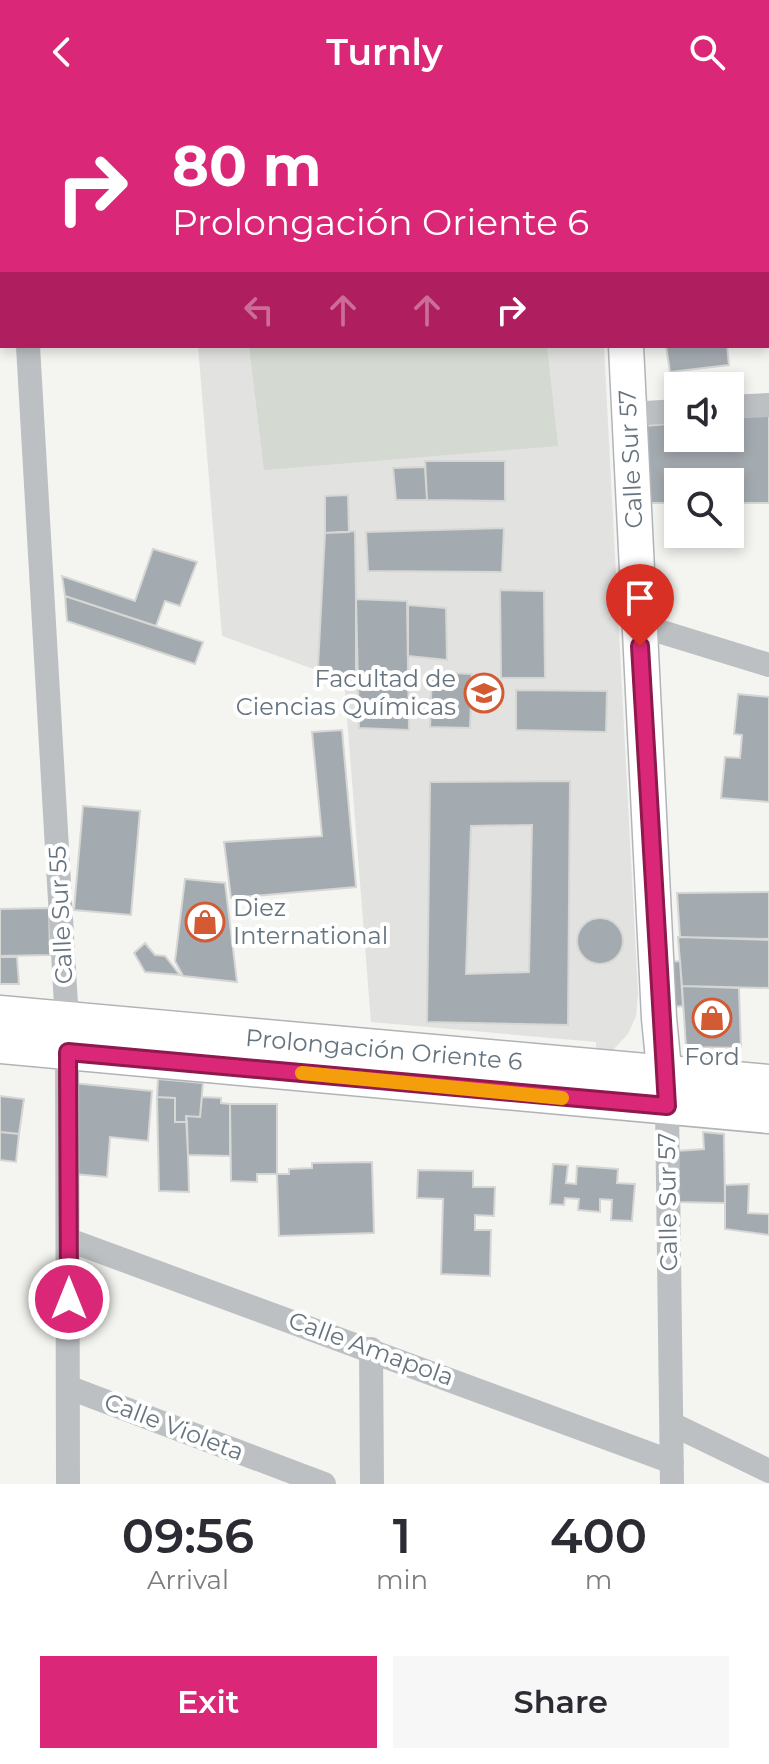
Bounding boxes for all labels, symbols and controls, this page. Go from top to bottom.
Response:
icon: back [40,30,84,74]
text: Turnly [326,30,443,74]
icon: search [685,30,729,74]
text: 80 m [172,132,322,200]
icon: right [40,136,144,240]
text: Prolongación Oriente 6 [172,200,589,244]
icon: left [237,288,281,332]
icon: ahead [321,288,365,332]
icon: ahead [405,288,449,332]
icon: right [489,288,533,332]
map controls [664,372,744,548]
button: sound [664,372,744,452]
street label: Calle Sur 57 [612,389,649,529]
button: search [664,468,744,548]
pin [606,564,674,646]
icon: arrive [618,576,662,620]
place label: Facultad de Ciencias Químicas [236,664,456,721]
school or university icon: Facultad de Ciencias Químicas [463,672,505,714]
street label: Calle Sur 55 [42,845,79,985]
place label: Diez International [233,893,388,950]
shop icon: Diez International [184,901,226,943]
shop icon: Ford [691,997,733,1039]
street label: Prolongación Oriente 6 [244,1023,524,1076]
place label: Ford [684,1042,740,1071]
street label: Calle Sur 57 [652,1132,683,1272]
position arrow [27,1257,111,1341]
street label: Calle Amapola [285,1305,458,1392]
street label: Calle Violeta [100,1387,248,1466]
text: 09:56 [122,1507,254,1565]
text: 1 [393,1507,411,1565]
text: 400 [550,1507,647,1565]
text: Arrival [147,1564,229,1596]
text: min [376,1564,428,1596]
text: m [585,1564,612,1596]
button: Exit [40,1656,377,1748]
button: Share [393,1656,729,1748]

